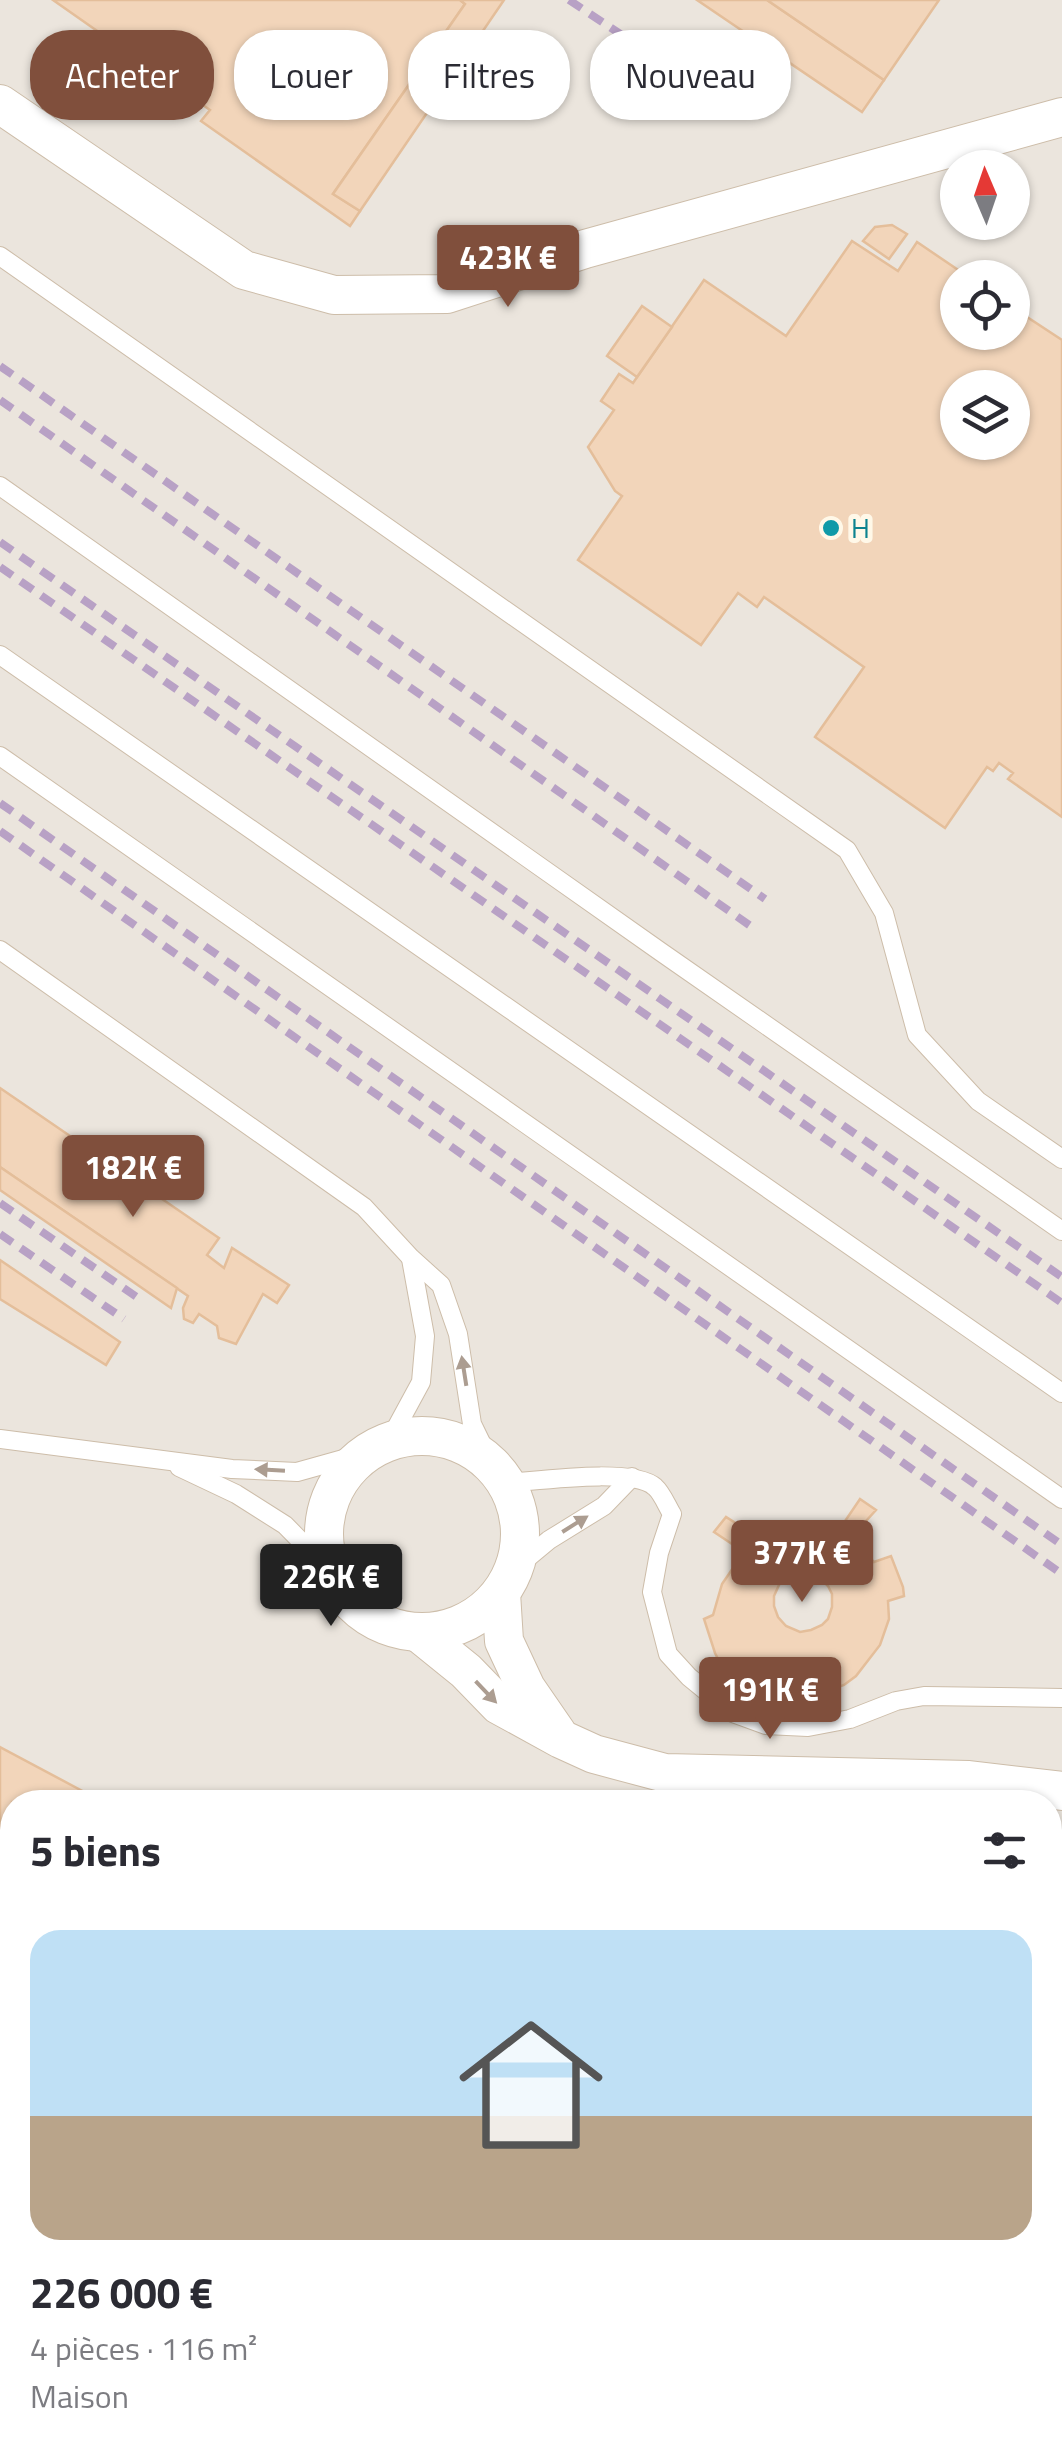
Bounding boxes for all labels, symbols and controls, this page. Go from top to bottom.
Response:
chip: Acheter [30,30,214,120]
chip: Louer [234,30,388,120]
chip: Filtres [408,30,570,120]
chip: Nouveau [590,30,791,120]
north arrow [940,150,1030,240]
map controls [940,150,1030,460]
pin: 423K € [427,225,589,310]
text: 423K € [459,233,557,281]
button: locate [940,260,1030,350]
button: layers [940,370,1030,460]
place label: H [851,506,870,549]
marker: H [820,517,842,539]
pin: 182K € [52,1135,214,1220]
text: 182K € [84,1143,182,1191]
one-way arrow [456,1354,471,1386]
one-way arrow [254,1462,286,1478]
one-way arrow [561,1516,589,1534]
pin: 377K € [721,1520,883,1605]
text: 377K € [753,1528,851,1576]
pin: 226K € [250,1544,412,1629]
text: 226K € [282,1552,380,1600]
pin: 191K € [689,1657,851,1742]
text: 191K € [721,1665,819,1713]
one-way arrow [474,1679,497,1703]
text: 5 biens [30,1818,161,1882]
icon: filters [977,1823,1032,1878]
icon: home [441,1995,621,2175]
text: 226 000 € [30,2260,213,2324]
text: 4 pièces · 116 m² [30,2324,257,2372]
text: Maison [30,2372,129,2420]

